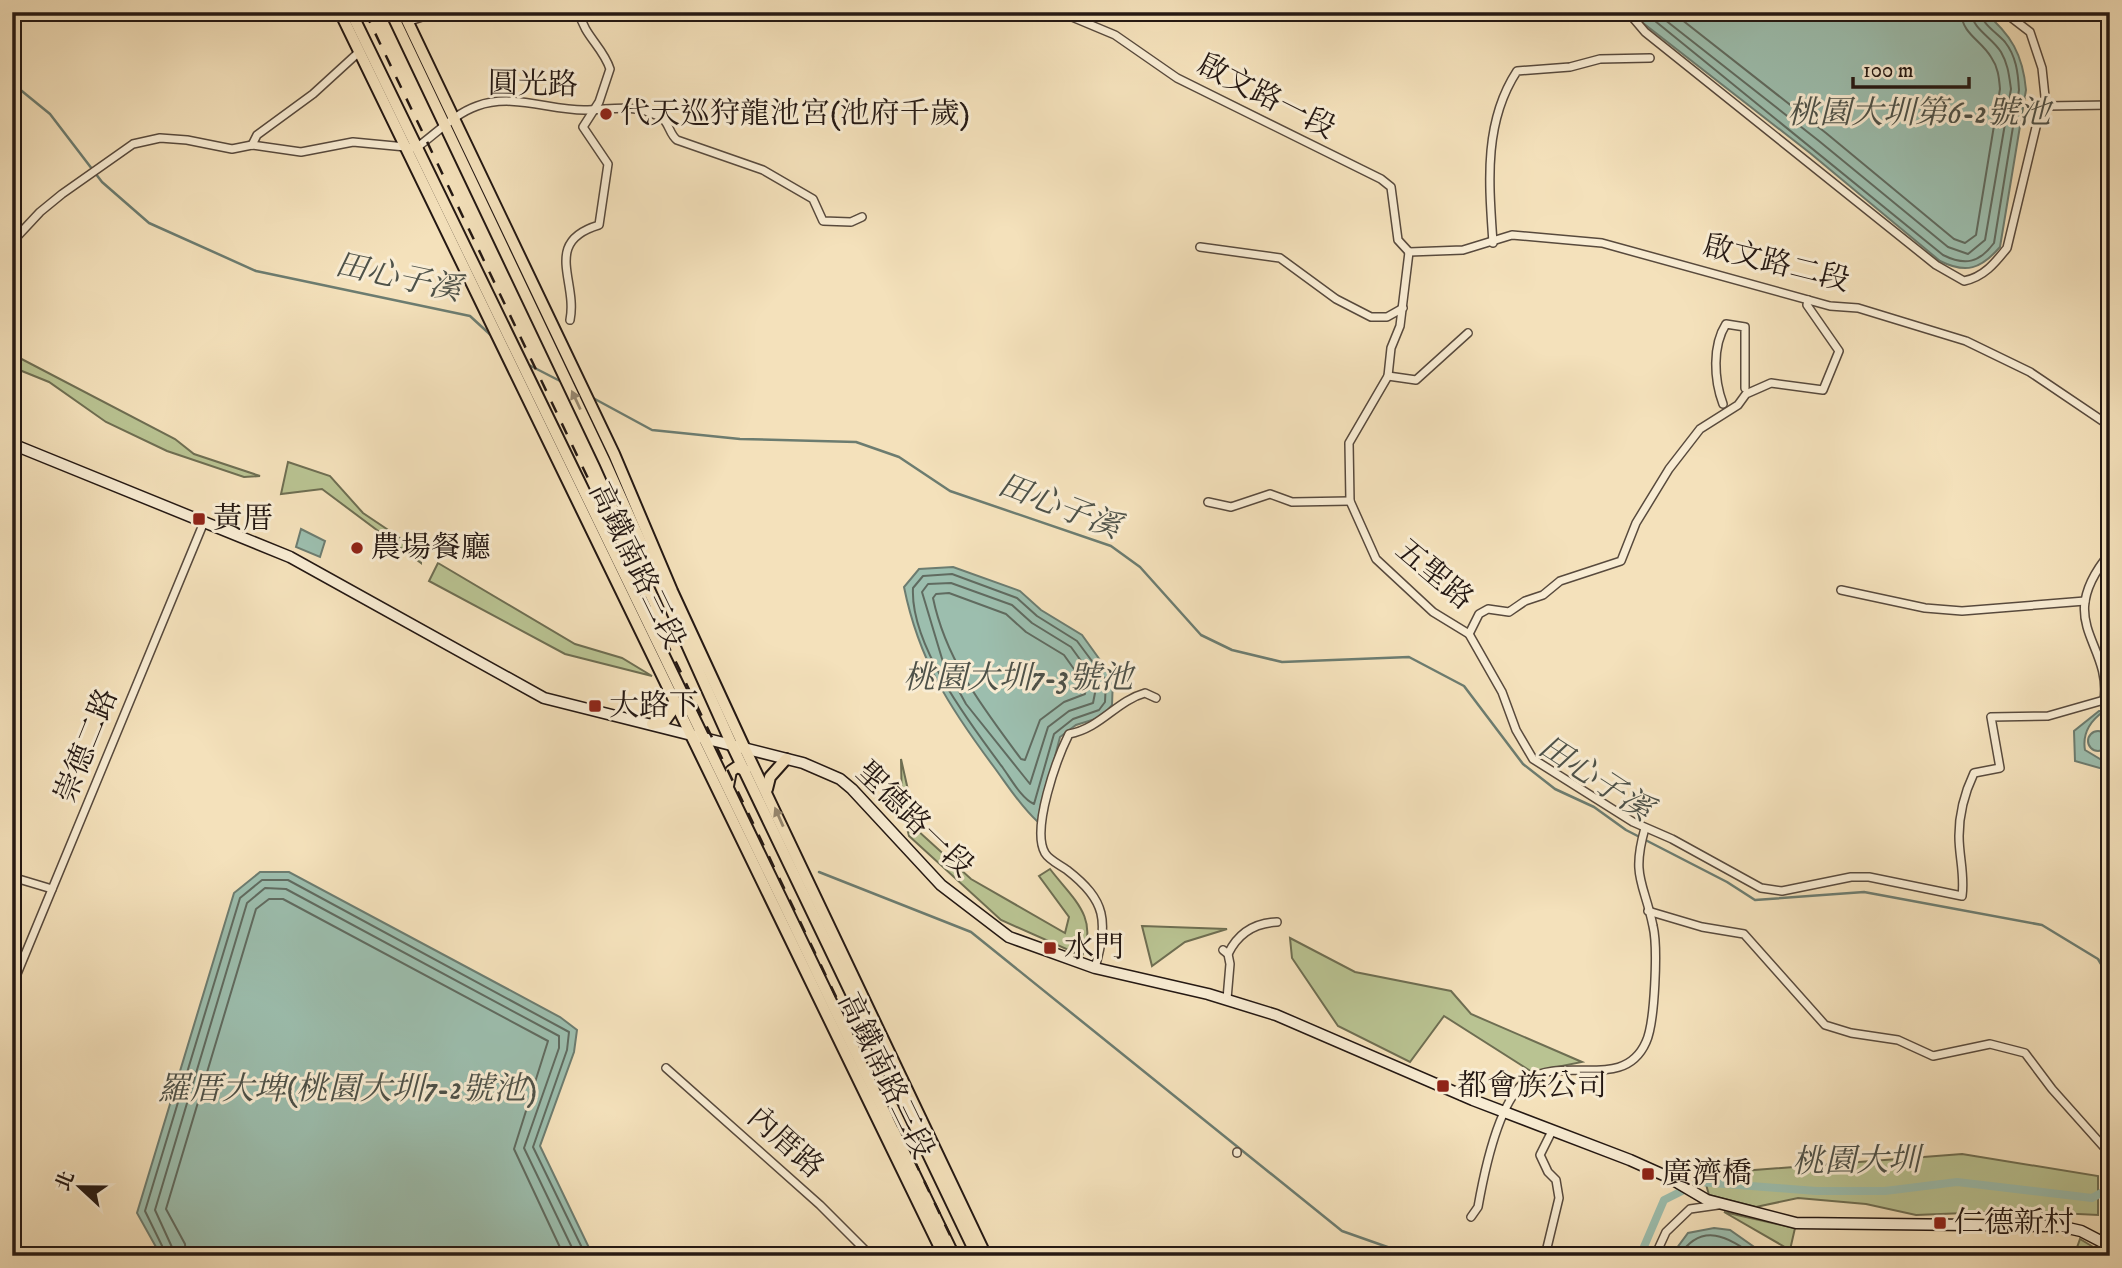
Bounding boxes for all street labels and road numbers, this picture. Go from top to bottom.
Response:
street label: 啟文路一段 [1191,46,1341,148]
street label: 圓光路 [488,66,578,104]
street label: 啟文路二段 [1699,228,1853,300]
street label: 高鐵南路三段 [580,477,692,655]
street label: 五聖路 [1388,532,1480,618]
street label: 崇德二路 [47,683,127,809]
street label: 聖德路一段 [847,755,981,885]
street label: 高鐵南路三段 [829,987,941,1165]
street label: 內厝路 [739,1099,831,1187]

